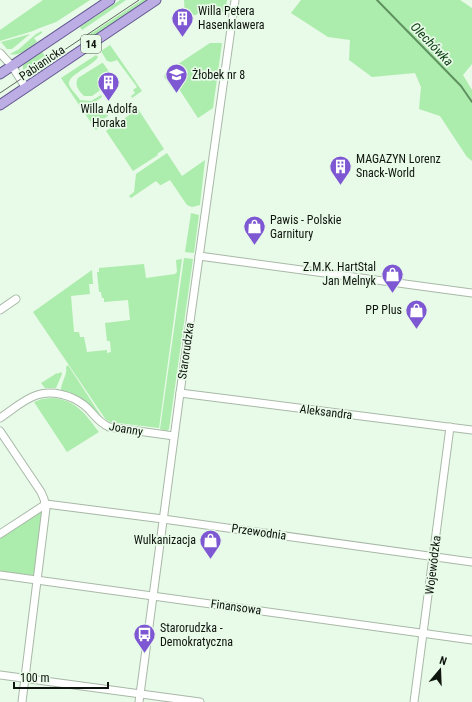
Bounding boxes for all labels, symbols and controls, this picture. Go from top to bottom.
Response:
place label: Willa Petera Hasenklawera [198,4,265,32]
building icon: Willa Petera Hasenklawera [170,5,196,38]
water label: Olechówka [408,19,456,69]
road number: 14 [81,35,101,53]
street label: Pabianicka [17,43,68,83]
school or university icon: Żłobek nr 8 [163,62,189,95]
place label: Żłobek nr 8 [192,67,245,82]
building icon: Willa Adolfa Horaka [96,69,122,102]
place label: Willa Adolfa Horaka [80,102,138,130]
place label: MAGAZYN Lorenz Snack-World [356,152,441,180]
building icon: MAGAZYN Lorenz Snack-World [328,153,354,186]
place label: Pawis - Polskie Garnitury [270,213,342,241]
shop icon: Pawis - Polskie Garnitury [242,214,268,247]
place label: Z.M.K. HartStal Jan Melnyk [303,260,377,288]
shop icon: Z.M.K. HartStal Jan Melnyk [379,261,405,294]
shop icon: PP Plus [404,297,430,330]
place label: PP Plus [365,303,402,317]
street label: Starorudzka [175,322,197,380]
street label: Aleksandra [299,402,353,422]
street label: Joanny [108,419,144,439]
street label: Przewodnia [231,521,288,543]
shop icon: Wulkanizacja [198,527,224,560]
place label: Wulkanizacja [134,533,196,547]
street label: Wojewódzka [422,534,444,595]
street label: Finansowa [210,597,262,618]
place label: Starorudzka - Demokratyczna [160,621,233,649]
bus stop icon: Starorudzka - Demokratyczna [132,622,158,655]
north arrow [420,650,460,690]
text: N [438,654,449,668]
scale bar [14,664,108,690]
text: 100 m [20,671,50,685]

